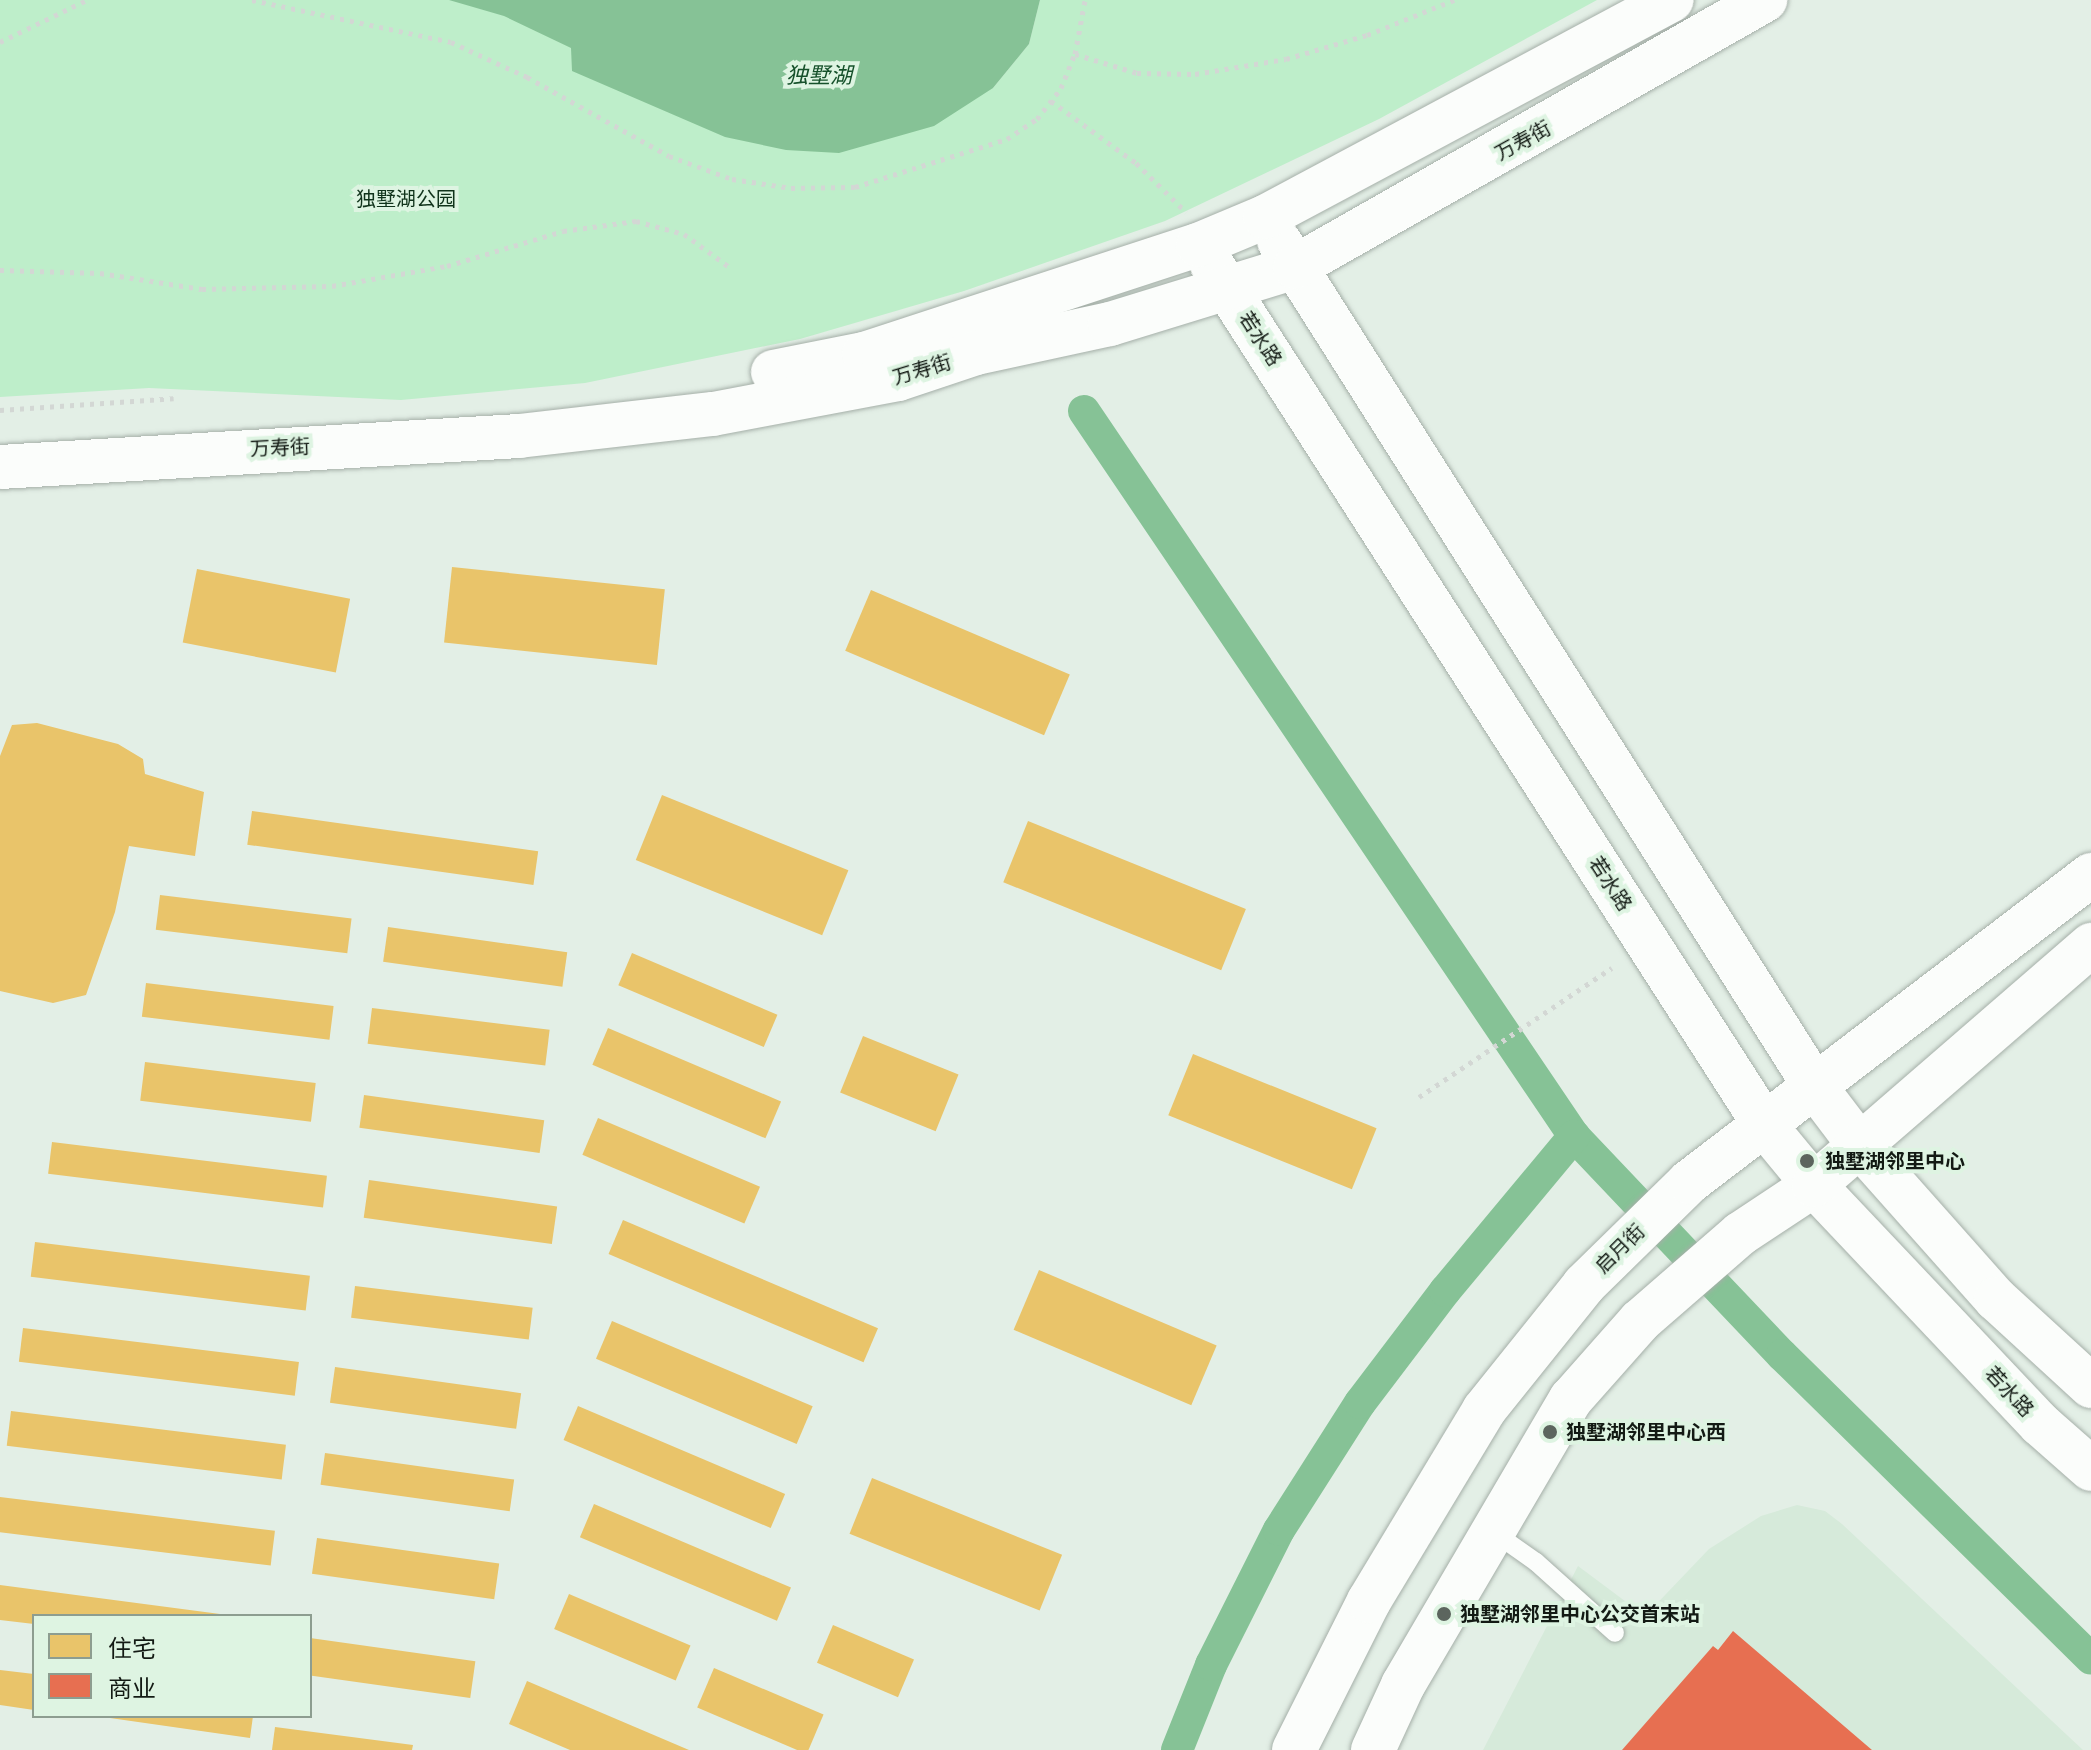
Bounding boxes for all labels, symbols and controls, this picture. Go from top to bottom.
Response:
water label: 独墅湖 [786,63,852,89]
street label: 万寿街 [1491,116,1555,166]
park label: 独墅湖公园 [356,187,456,211]
street label: 若水路 [1234,307,1286,371]
street label: 万寿街 [890,350,954,390]
street label: 万寿街 [249,434,311,462]
street label: 若水路 [1584,852,1636,916]
place label: 独墅湖邻里中心 [1825,1149,1965,1173]
marker: 独墅湖邻里中心 [1796,1150,1818,1172]
street label: 启月街 [1590,1219,1650,1279]
street label: 若水路 [1980,1362,2038,1422]
place label: 独墅湖邻里中心西 [1566,1420,1726,1444]
marker: 独墅湖邻里中心西 [1541,1423,1559,1441]
place label: 独墅湖邻里中心公交首末站 [1460,1602,1700,1626]
marker: 独墅湖邻里中心公交首末站 [1435,1605,1453,1623]
legend [32,1614,312,1718]
text: 住宅 [108,1634,156,1664]
text: 商业 [108,1674,156,1704]

